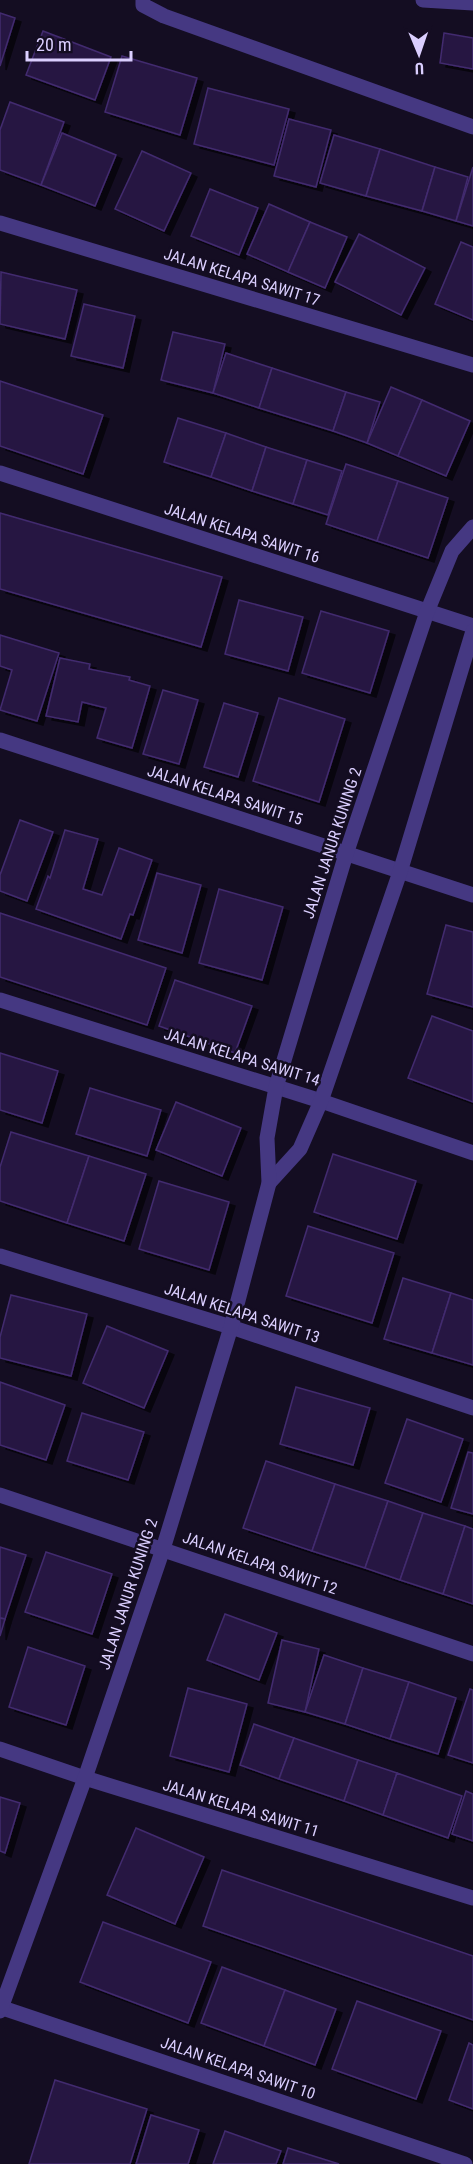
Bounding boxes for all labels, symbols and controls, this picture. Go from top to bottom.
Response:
scale bar [27,24,130,62]
north arrow [389,24,449,84]
text: 20 m [36,34,71,55]
text: U [415,59,424,78]
street label: JALAN KELAPA SAWIT 17 [162,244,322,310]
street label: JALAN KELAPA SAWIT 16 [162,499,322,567]
street label: JALAN KELAPA SAWIT 15 [145,761,305,829]
street label: JALAN JANUR KUNING 2 [299,765,365,921]
street label: JALAN KELAPA SAWIT 14 [162,1024,322,1090]
street label: JALAN KELAPA SAWIT 13 [162,1279,322,1347]
street label: JALAN JANUR KUNING 2 [95,1516,161,1672]
street label: JALAN KELAPA SAWIT 12 [180,1528,340,1598]
street label: JALAN KELAPA SAWIT 11 [161,1775,321,1841]
street label: JALAN KELAPA SAWIT 10 [158,2033,318,2103]

